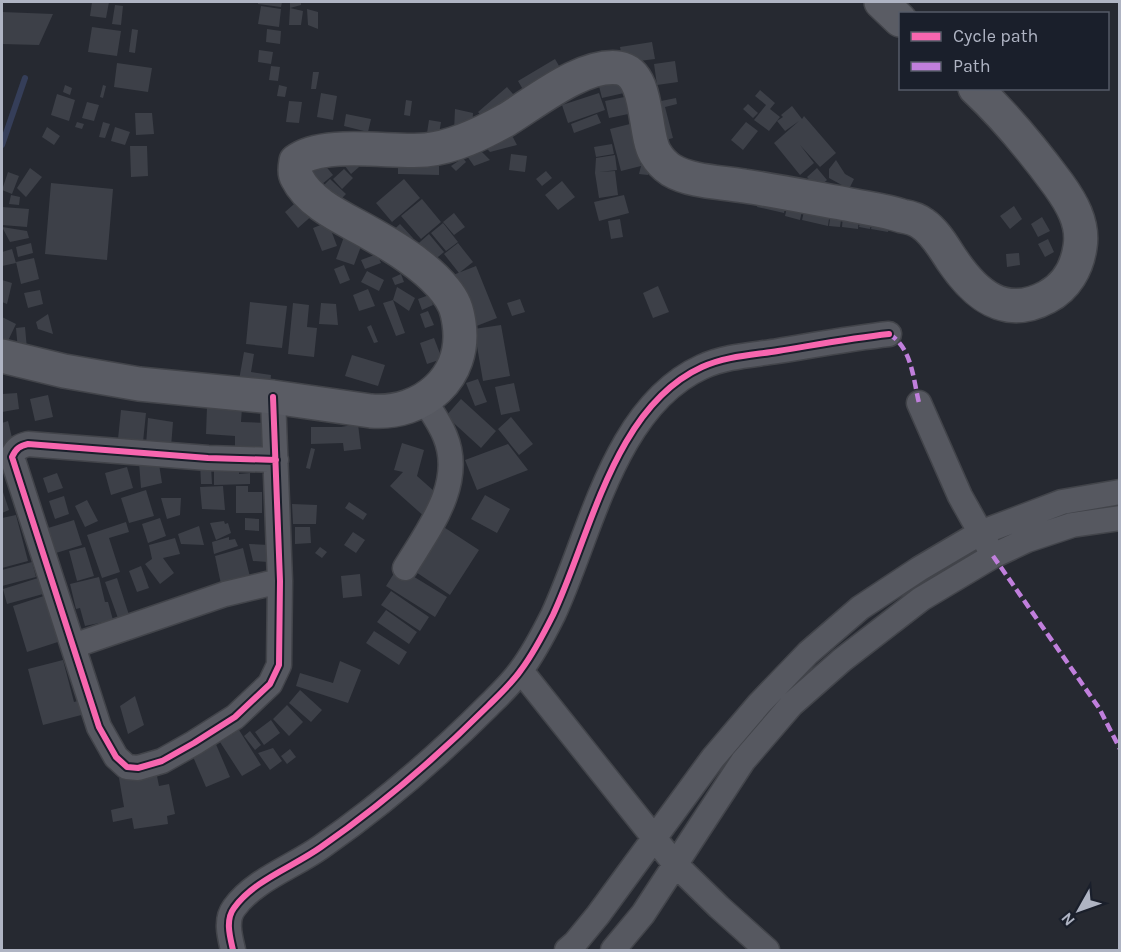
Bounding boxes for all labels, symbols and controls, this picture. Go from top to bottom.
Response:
legend [899,12,1109,90]
text: Cycle path [953,25,1038,47]
text: Path [953,55,991,77]
north arrow [1049,880,1109,940]
text: N [1057,909,1079,930]

